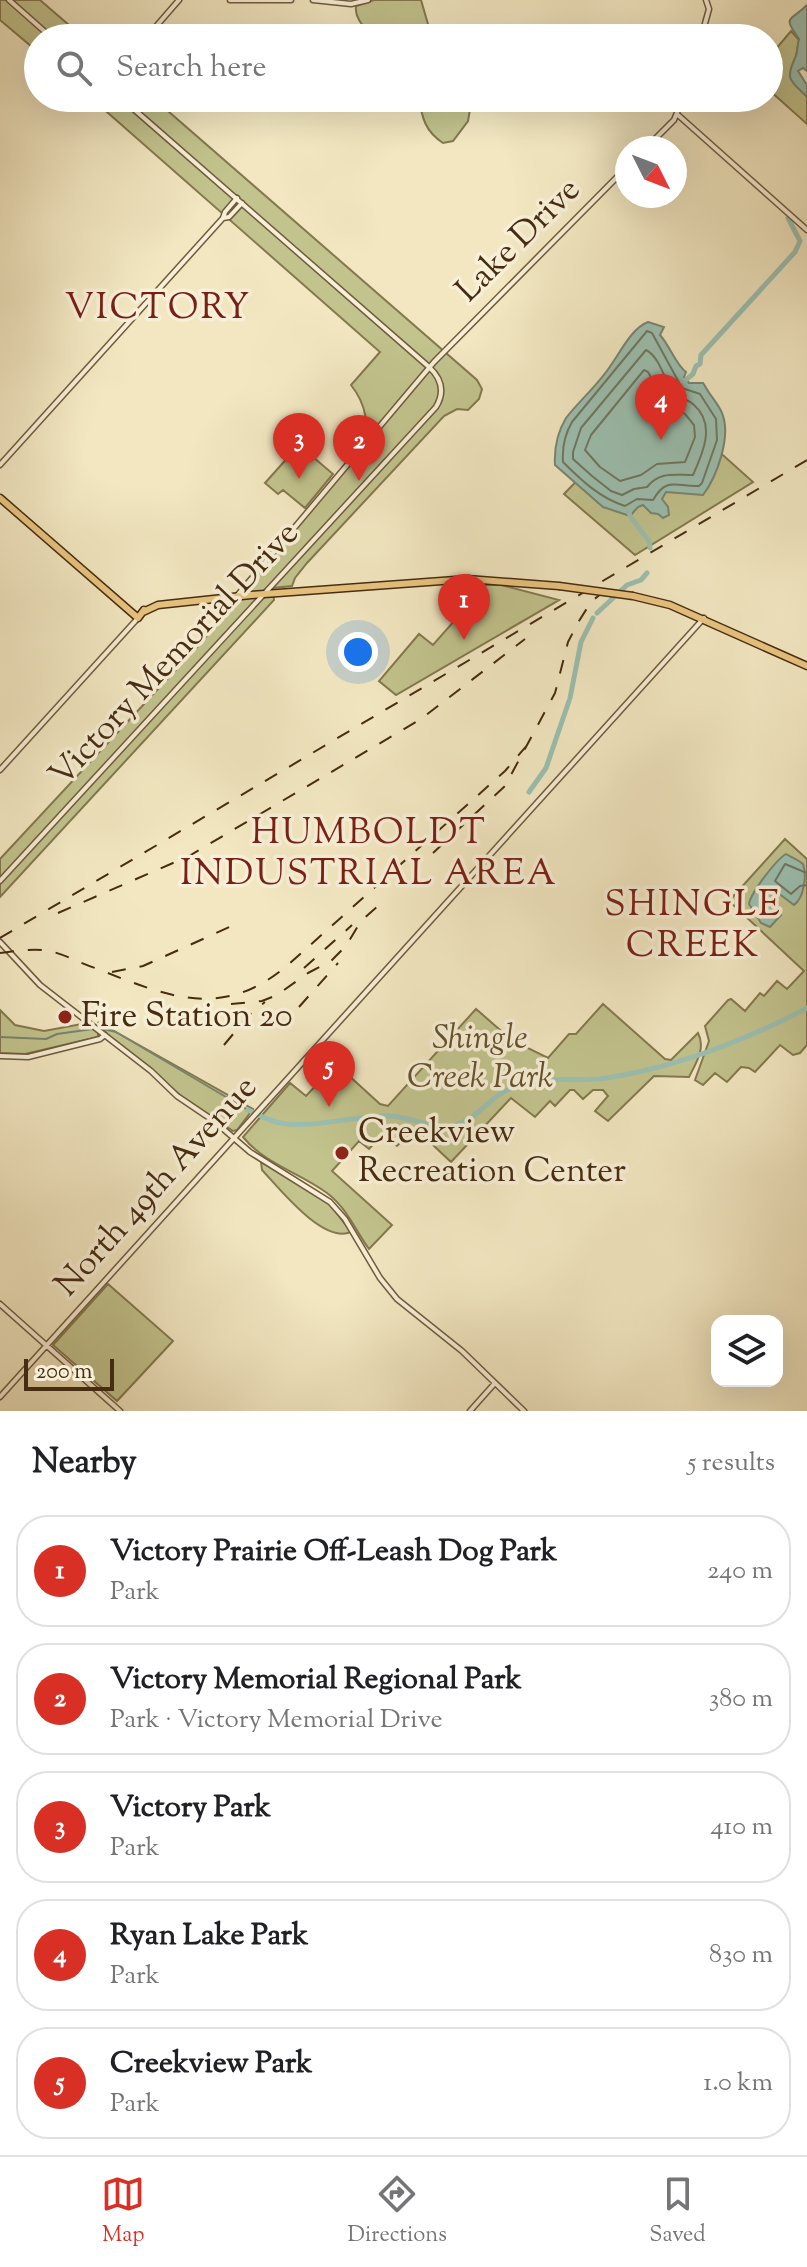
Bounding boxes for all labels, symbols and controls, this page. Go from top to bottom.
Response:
search box [24,24,783,112]
icon: search [52,46,96,90]
text: Search here [116,47,266,90]
north arrow [615,136,687,208]
street label: Lake Drive [445,167,593,315]
district label: VICTORY [65,283,251,335]
pin: 4 [635,374,687,440]
pin: 3 [273,413,325,479]
pin: 2 [333,415,385,481]
street label: Victory Memorial Drive [39,511,311,799]
pin: 1 [438,574,490,640]
your location [338,632,378,672]
district label: HUMBOLDT INDUSTRIAL AREA [180,808,558,901]
district label: SHINGLE CREEK [604,880,782,973]
place label: Fire Station 20 [81,993,293,1042]
marker: Fire Station 20 [56,1008,74,1026]
park label: Shingle Creek Park [407,1015,553,1103]
pin: 5 [303,1041,355,1107]
street label: North 49th Avenue [44,1066,270,1308]
place label: Creekview Recreation Center [358,1109,626,1197]
marker: Creekview Recreation Center [333,1144,351,1162]
map controls [711,1315,783,1387]
button: layers [711,1315,783,1387]
scale bar [24,1355,114,1391]
text: 200 m [36,1357,92,1389]
text: Nearby [32,1439,137,1488]
text: 5 results [687,1445,775,1482]
text: Victory Prairie Off-Leash Dog Park [110,1531,557,1574]
text: 1 [56,1553,64,1590]
text: 240 m [707,1553,773,1590]
text: Park [110,1574,160,1611]
text: Victory Memorial Regional Park [110,1659,522,1702]
text: 2 [54,1681,66,1718]
text: 380 m [709,1681,773,1718]
text: Park · Victory Memorial Drive [110,1702,443,1739]
text: Victory Park [110,1787,271,1830]
text: 3 [55,1809,65,1846]
text: 410 m [711,1809,773,1846]
text: Park [110,1830,160,1867]
text: Ryan Lake Park [110,1915,308,1958]
text: 4 [53,1937,67,1974]
text: 830 m [709,1937,773,1974]
text: Park [110,1958,160,1995]
text: Creekview Park [110,2043,312,2086]
text: 5 [56,2065,64,2102]
text: 1.0 km [703,2065,773,2102]
text: Park [110,2086,160,2123]
tab: Map [101,2172,145,2252]
tab: Directions [348,2172,447,2252]
tab: Saved [649,2172,706,2252]

